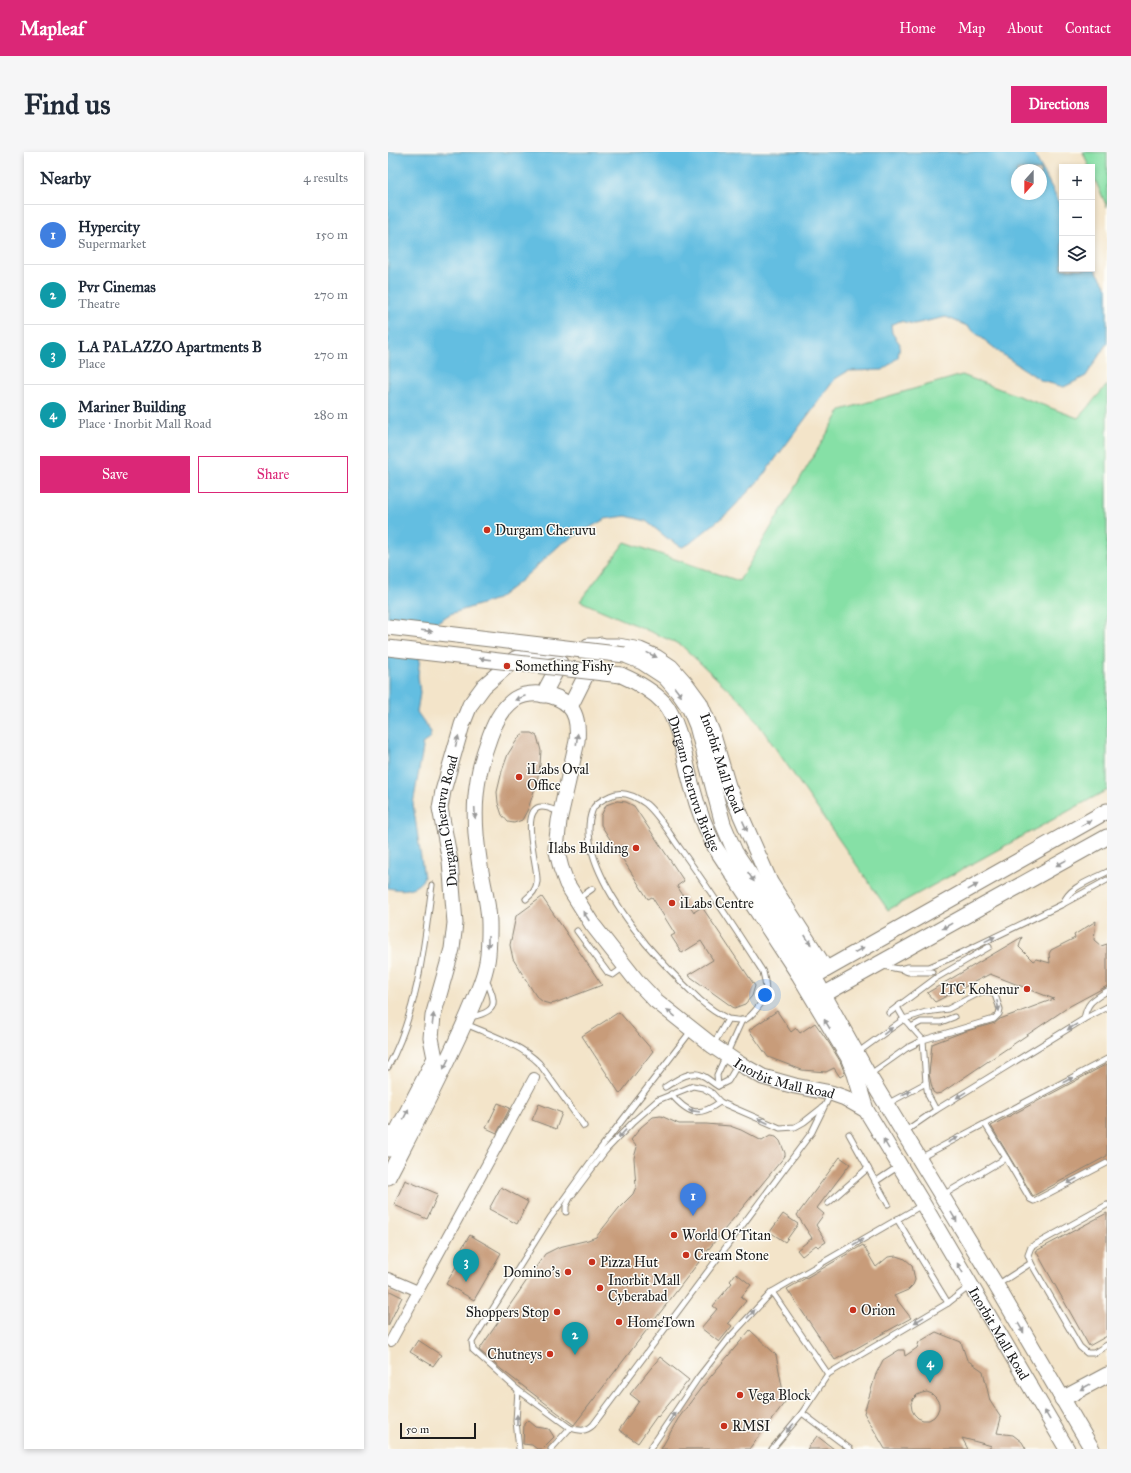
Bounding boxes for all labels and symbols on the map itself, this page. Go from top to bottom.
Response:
north arrow [1011,164,1047,200]
place label: Durgam Cheruvu [495,522,597,539]
marker: Durgam Cheruvu [482,525,492,535]
one-way arrow [421,628,433,635]
one-way arrow [647,652,658,658]
one-way arrow [479,656,491,663]
place label: Something Fishy [515,658,614,675]
marker: Something Fishy [502,661,512,671]
one-way arrow [674,687,683,698]
one-way arrow [514,695,526,701]
street label: Inorbit Mall Road [696,710,747,816]
street label: Durgam Cheruvu Bridge [664,713,724,855]
one-way arrow [574,733,580,745]
one-way arrow [454,735,460,747]
street label: Durgam Cheruvu Road [432,753,462,887]
place label: iLabs Oval Office [527,761,589,794]
marker: iLabs Oval Office [514,772,524,782]
one-way arrow [471,807,478,819]
one-way arrow [1080,819,1092,826]
one-way arrow [743,821,749,833]
place label: Ilabs Building [548,840,628,857]
marker: Ilabs Building [631,843,641,853]
one-way arrow [1055,860,1067,866]
one-way arrow [747,871,755,882]
one-way arrow [967,883,979,890]
place label: iLabs Centre [680,895,754,912]
marker: iLabs Centre [667,898,677,908]
one-way arrow [583,910,590,921]
one-way arrow [941,923,953,930]
one-way arrow [804,934,811,946]
one-way arrow [485,936,491,949]
one-way arrow [985,936,996,942]
one-way arrow [854,947,865,954]
place label: ITC Kohenur [940,981,1020,998]
marker: ITC Kohenur [1022,984,1032,994]
your location [755,985,775,1005]
one-way arrow [995,1000,1001,1012]
one-way arrow [666,1009,677,1018]
one-way arrow [430,1013,436,1025]
one-way arrow [824,1018,831,1030]
one-way arrow [1066,1023,1077,1030]
one-way arrow [882,1026,893,1035]
street label: Inorbit Mall Road [730,1055,837,1103]
one-way arrow [443,1058,449,1070]
one-way arrow [1062,1076,1074,1083]
one-way arrow [900,1090,912,1097]
one-way arrow [955,1092,967,1099]
one-way arrow [688,1107,700,1113]
one-way arrow [403,1109,409,1120]
one-way arrow [757,1117,769,1124]
one-way arrow [617,1129,626,1140]
one-way arrow [948,1137,959,1144]
one-way arrow [883,1138,890,1150]
one-way arrow [1067,1178,1078,1185]
pin: 1 [680,1183,706,1216]
one-way arrow [951,1211,958,1223]
place label: World Of Titan [682,1227,771,1244]
marker: World Of Titan [669,1230,679,1240]
one-way arrow [852,1238,864,1245]
place label: Cream Stone [694,1247,769,1264]
pin: 3 [453,1249,479,1282]
marker: Cream Stone [681,1250,691,1260]
place label: Pizza Hut [600,1254,658,1271]
marker: Pizza Hut [587,1257,597,1267]
one-way arrow [956,1262,963,1273]
place label: Domino's [503,1264,560,1281]
marker: Domino's [563,1267,573,1277]
place label: Inorbit Mall Cyberabad [608,1272,681,1305]
marker: Inorbit Mall Cyberabad [595,1283,605,1293]
street label: Inorbit Mall Road [965,1284,1033,1383]
place label: Orion [861,1302,896,1319]
place label: Shoppers Stop [466,1304,549,1321]
marker: Orion [848,1305,858,1315]
marker: Shoppers Stop [552,1307,562,1317]
one-way arrow [746,1309,756,1319]
place label: HomeTown [627,1314,695,1331]
one-way arrow [913,1316,925,1323]
marker: HomeTown [614,1317,624,1327]
pin: 2 [562,1322,588,1355]
one-way arrow [1018,1323,1025,1334]
place label: Chutneys [487,1346,542,1363]
marker: Chutneys [545,1349,555,1359]
pin: 4 [917,1350,943,1383]
one-way arrow [1079,1383,1091,1390]
place label: Vega Block [747,1387,811,1404]
marker: Vega Block [735,1390,745,1400]
one-way arrow [1044,1409,1051,1421]
one-way arrow [668,1411,676,1422]
one-way arrow [514,1413,520,1426]
place label: RMSI [732,1418,770,1435]
scale bar [400,1421,476,1440]
marker: RMSI [719,1421,729,1431]
one-way arrow [786,1422,795,1433]

